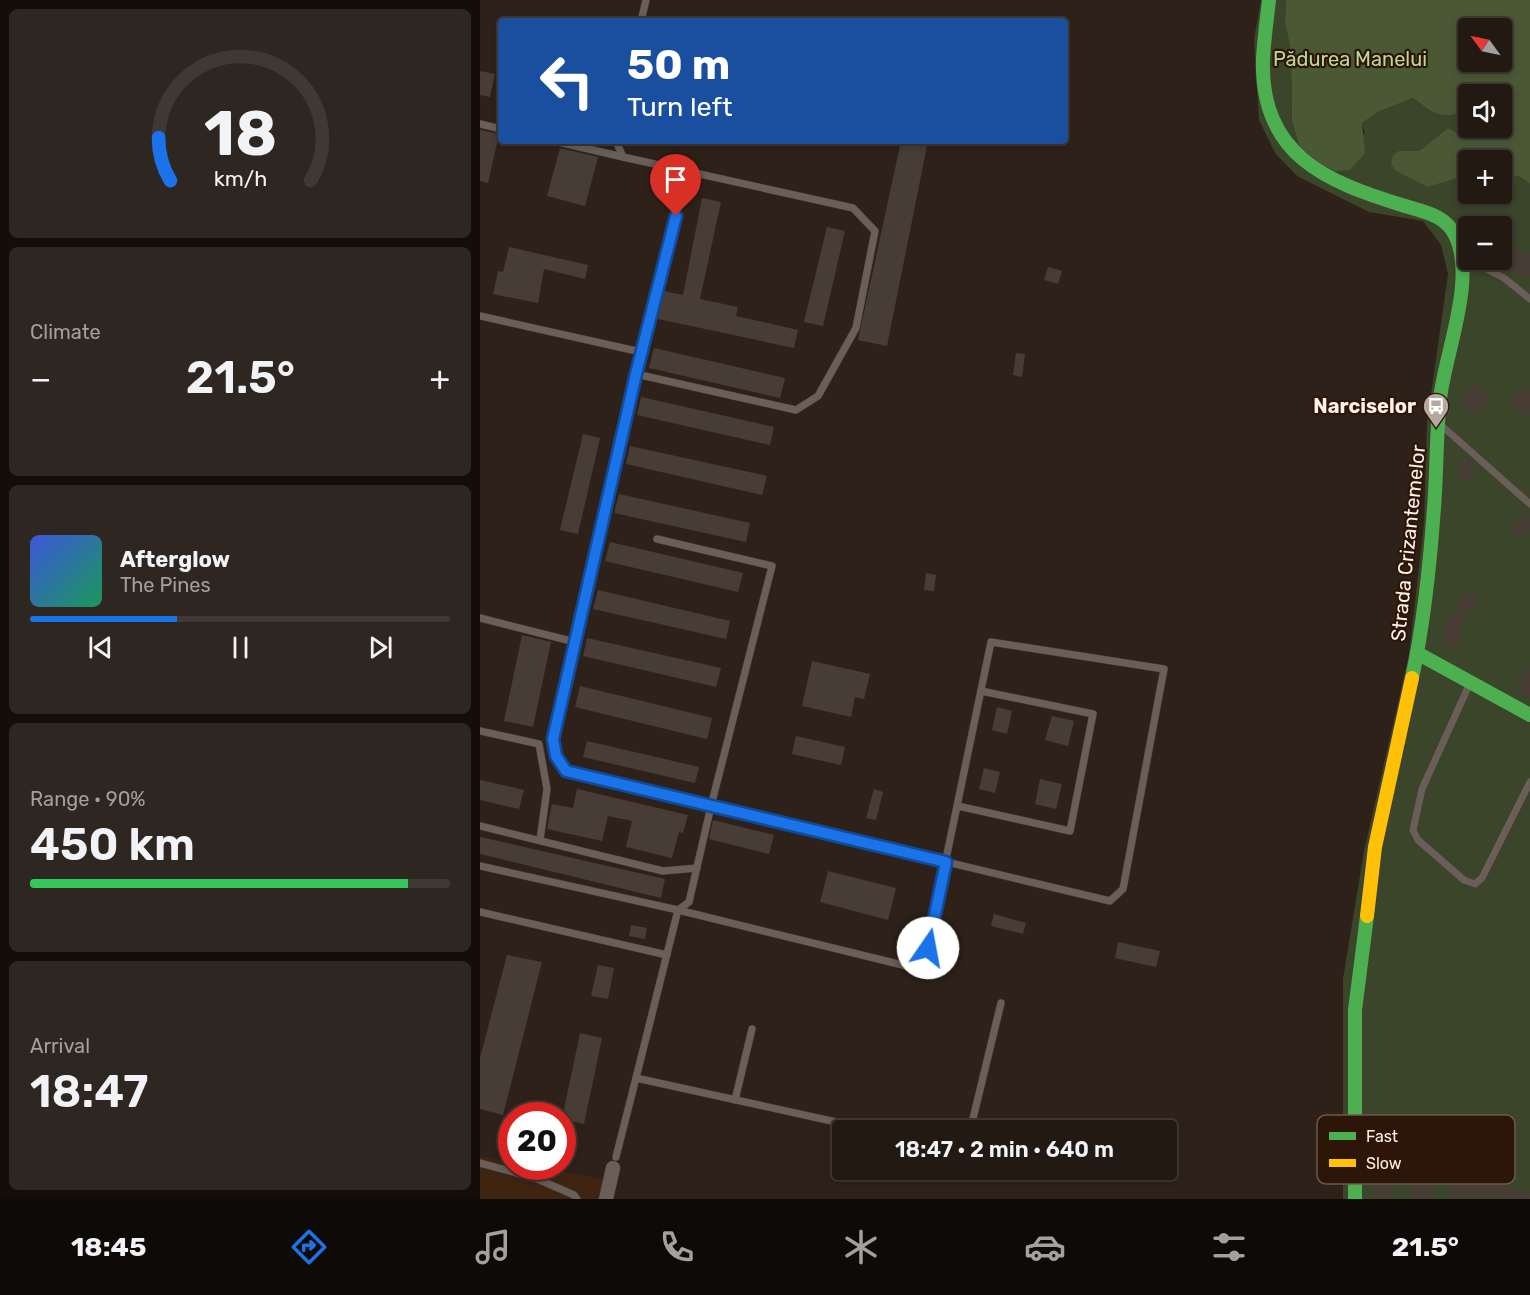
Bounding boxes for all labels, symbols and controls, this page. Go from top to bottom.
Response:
north arrow [1458,18,1512,72]
map controls [1458,18,1512,270]
text: 50 m [627,40,730,90]
icon: left [528,42,606,120]
park label: Pădurea Manelui [1273,47,1427,71]
button: sound [1458,84,1512,138]
text: Turn left [627,91,732,123]
text: 18 [203,97,277,171]
button: + [1458,150,1512,204]
pin [650,154,701,216]
icon: arrive [659,163,692,196]
text: km/h [213,166,267,191]
button: − [1458,216,1512,270]
text: Climate [30,320,101,344]
text: 21.5° [186,351,295,404]
text: − [30,359,51,398]
text: + [429,359,450,398]
bus stop icon: Narciselor [1421,391,1451,429]
place label: Narciselor [1313,394,1416,418]
street label: Strada Crizantemelor [1386,443,1430,642]
text: Afterglow [120,546,230,573]
text: The Pines [120,573,211,597]
icon: previous [84,631,117,664]
icon: pause [224,631,257,664]
icon: next [364,631,397,664]
text: Range · 90% [30,787,146,811]
text: 450 km [30,818,195,871]
position arrow [896,916,960,980]
text: Arrival [30,1034,90,1058]
text: 18:47 [30,1065,148,1118]
speed limit sign: 20 [498,1102,576,1180]
legend [1317,1115,1515,1184]
text: Fast [1366,1127,1398,1146]
text: 18:47 · 2 min · 640 m [895,1136,1114,1163]
text: Slow [1366,1154,1402,1173]
icon: directions [288,1226,330,1268]
icon: music [472,1226,514,1268]
icon: phone [656,1226,698,1268]
icon: climate [840,1226,882,1268]
icon: car [1024,1226,1066,1268]
icon: filters [1208,1226,1250,1268]
text: 18:45 [71,1231,146,1263]
text: 21.5° [1392,1231,1459,1263]

